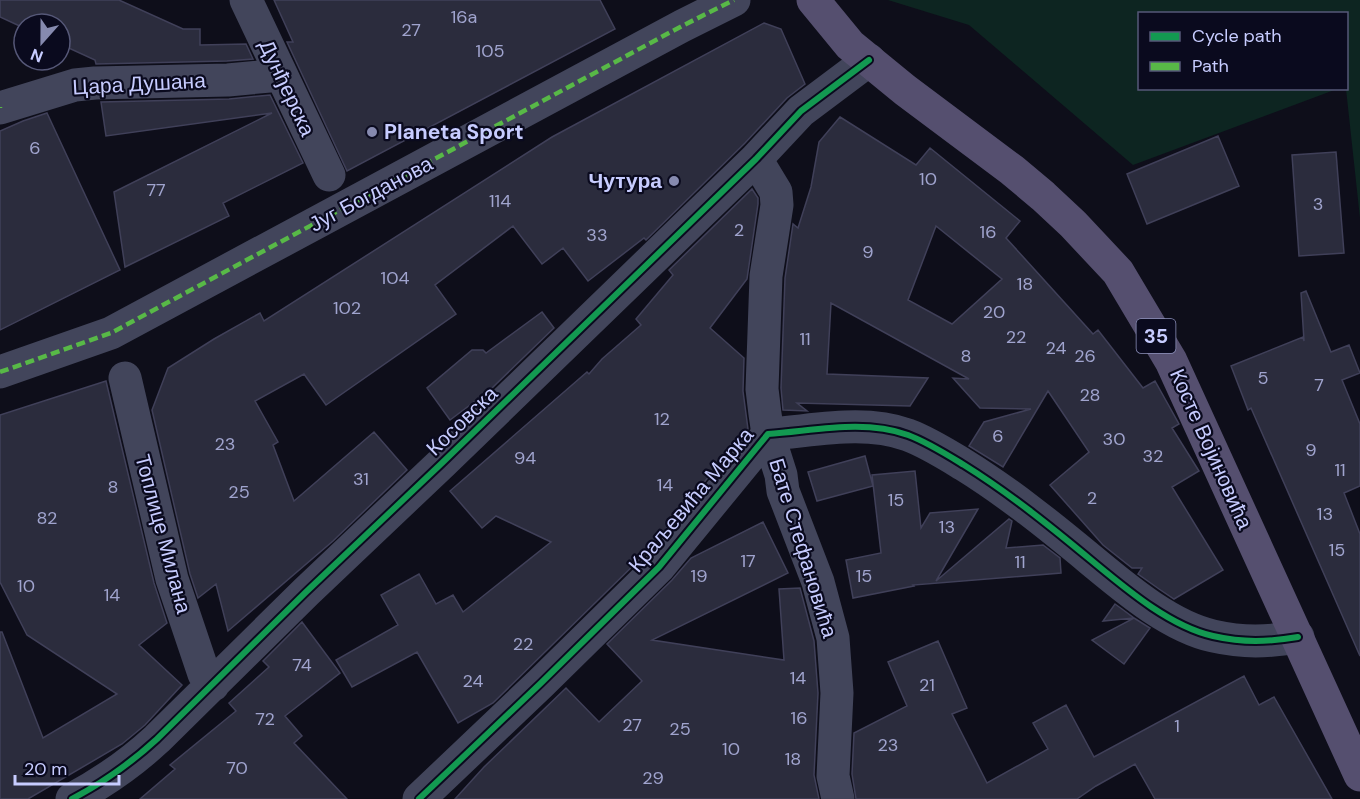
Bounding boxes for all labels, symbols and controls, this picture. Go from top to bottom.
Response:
house number: 16a [451,5,477,29]
north arrow [12,12,72,72]
legend [1138,12,1348,90]
house number: 27 [401,18,421,42]
text: Cycle path [1192,24,1282,48]
street label: Дунђерска [252,35,322,141]
house number: 105 [476,39,504,63]
text: N [28,44,46,67]
text: Path [1192,54,1229,78]
street label: Цара Душана [72,67,207,101]
place label: Planeta Sport [384,118,524,146]
marker: Planeta Sport [365,125,379,139]
house number: 6 [29,136,41,160]
street label: Југ Богданова [304,150,438,238]
place label: Чутура [589,167,662,195]
house number: 10 [919,167,937,191]
marker: Чутура [667,174,681,188]
house number: 77 [146,178,166,202]
house number: 114 [489,189,511,213]
house number: 3 [1313,192,1323,216]
house number: 2 [734,218,744,242]
house number: 16 [980,220,996,244]
house number: 33 [586,223,608,247]
house number: 9 [862,240,874,264]
house number: 104 [381,266,409,290]
house number: 18 [1017,272,1033,296]
house number: 102 [333,296,361,320]
house number: 20 [983,300,1005,324]
road number: 35 [1136,319,1176,353]
house number: 22 [1006,325,1026,349]
house number: 11 [799,327,811,351]
house number: 24 [1046,336,1067,360]
house number: 8 [961,344,971,368]
house number: 26 [1074,344,1096,368]
street label: Косте Војиновића [1163,364,1259,534]
house number: 5 [1258,366,1268,390]
house number: 7 [1314,373,1324,397]
street label: Косовска [420,380,504,462]
house number: 28 [1079,383,1101,407]
house number: 12 [654,407,670,431]
street label: Краљевића Марка [622,422,760,578]
house number: 6 [992,424,1004,448]
house number: 30 [1103,427,1125,451]
house number: 23 [214,432,236,456]
house number: 9 [1305,438,1317,462]
house number: 32 [1142,444,1164,468]
house number: 94 [514,446,536,470]
street label: Топлице Милана [128,451,198,617]
street label: Бате Стефановића [762,455,844,642]
house number: 11 [1334,458,1346,482]
house number: 31 [353,467,369,491]
house number: 14 [657,473,673,497]
house number: 8 [108,475,118,499]
house number: 25 [228,480,250,504]
house number: 2 [1087,486,1097,510]
house number: 15 [888,488,904,512]
house number: 13 [1317,502,1333,526]
house number: 82 [36,506,58,530]
house number: 13 [939,515,955,539]
house number: 15 [1329,538,1345,562]
house number: 17 [740,549,756,573]
house number: 11 [1014,550,1026,574]
house number: 19 [691,564,707,588]
house number: 15 [856,564,872,588]
house number: 10 [17,574,35,598]
house number: 14 [104,583,120,607]
house number: 22 [513,632,533,656]
house number: 74 [292,653,312,677]
house number: 14 [790,666,806,690]
house number: 24 [463,669,484,693]
house number: 21 [919,673,935,697]
house number: 16 [791,706,807,730]
house number: 72 [255,707,275,731]
house number: 27 [622,713,642,737]
house number: 1 [1174,714,1180,738]
house number: 25 [669,717,691,741]
house number: 23 [877,733,899,757]
house number: 10 [722,737,740,761]
house number: 18 [785,747,801,771]
scale bar [15,748,118,786]
house number: 70 [226,756,248,780]
text: 20 m [24,757,67,781]
house number: 29 [642,766,664,790]

